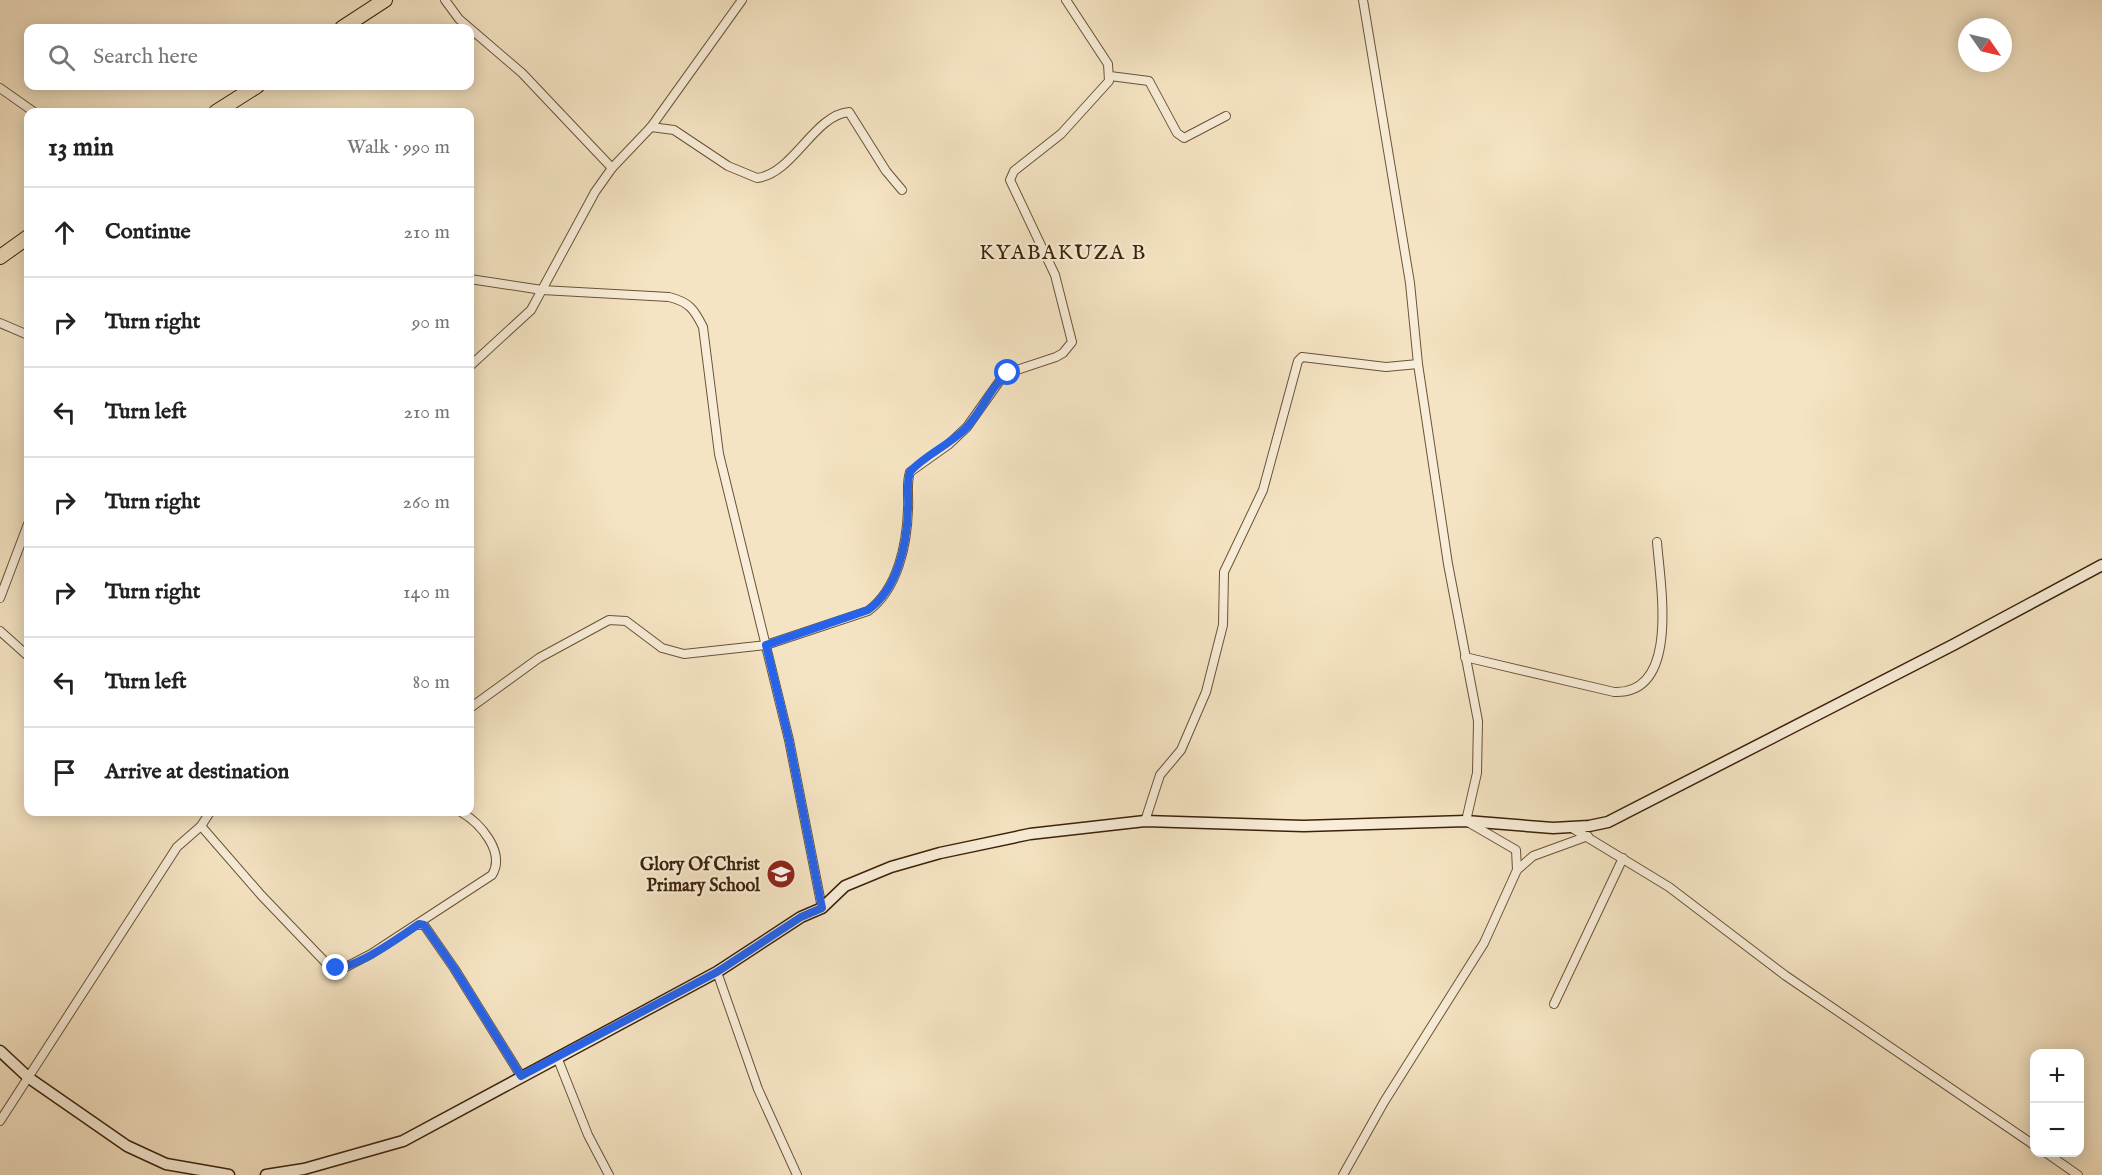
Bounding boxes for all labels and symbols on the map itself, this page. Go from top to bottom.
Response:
north arrow [1958,18,2012,72]
district label: KYABAKUZA B [979,240,1147,267]
route start [994,359,1020,385]
place label: Glory Of Christ Primary School [640,854,761,898]
school or university icon: Glory Of Christ Primary School [765,858,797,890]
route end [322,954,348,980]

